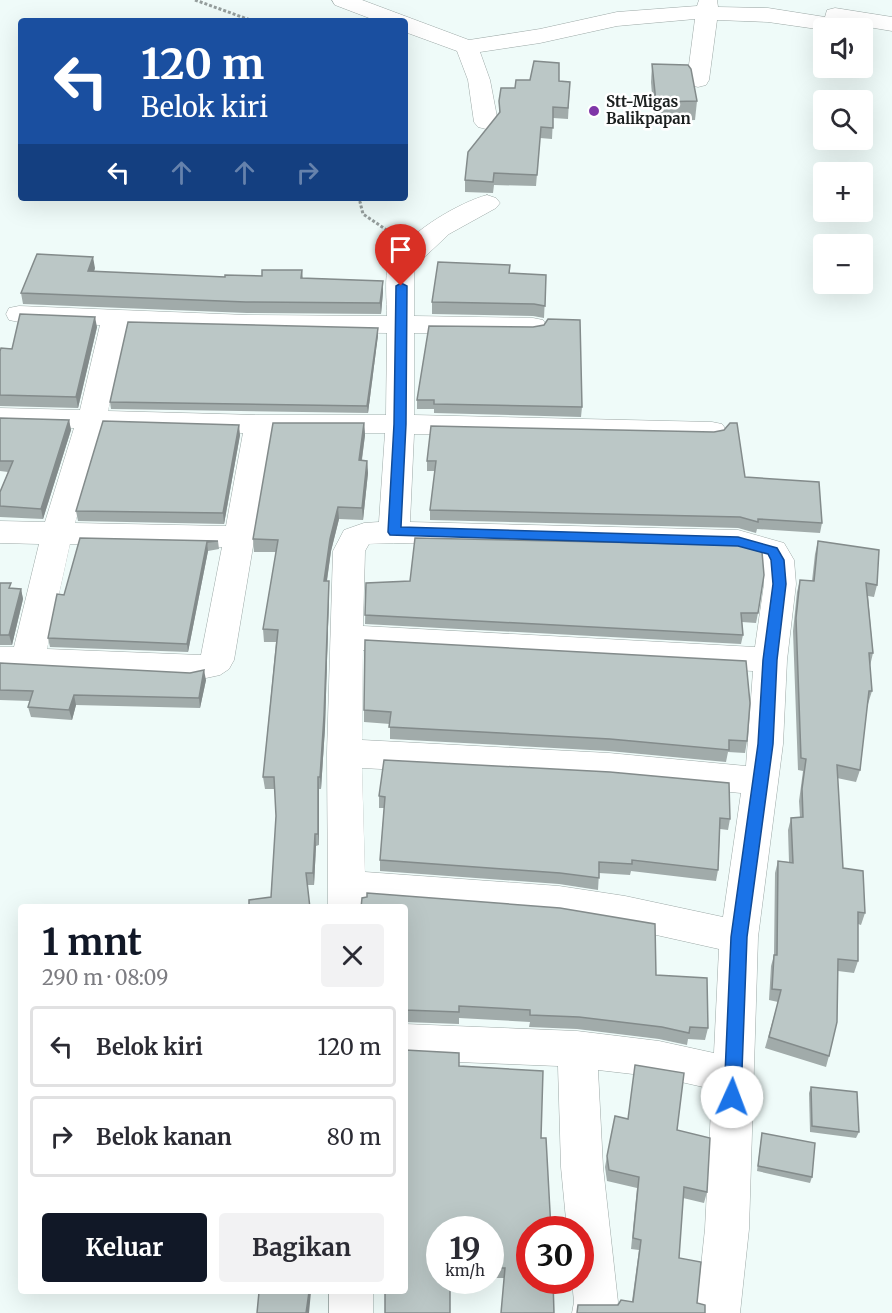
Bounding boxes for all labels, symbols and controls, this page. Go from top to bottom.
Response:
map controls [813,18,873,294]
button: sound [813,18,873,78]
text: 120 m [141,38,264,90]
icon: left [42,42,120,120]
text: Belok kiri [141,90,268,124]
button: search [813,90,873,150]
place label: Stt-Migas Balikpapan [606,92,691,128]
marker: Stt-Migas Balikpapan [587,104,601,118]
icon: left [102,156,135,189]
icon: ahead [165,156,198,189]
icon: ahead [228,156,261,189]
icon: right [291,156,324,189]
button: + [813,162,873,222]
pin [375,224,426,286]
icon: arrive [384,233,417,266]
button: − [813,234,873,294]
text: 1 mnt [42,920,142,965]
button: close [321,924,384,987]
text: 290 m · 08:09 [42,965,168,990]
icon: left [45,1030,78,1063]
text: Belok kiri [96,1033,203,1061]
text: 120 m [317,1033,381,1061]
position arrow [700,1065,764,1129]
icon: right [45,1120,78,1153]
text: Belok kanan [96,1123,232,1151]
text: 80 m [327,1123,381,1151]
button: Keluar [42,1213,207,1282]
button: Bagikan [219,1213,384,1282]
speed limit sign: 30 [516,1216,594,1294]
text: 19 [449,1229,481,1267]
text: km/h [445,1261,485,1280]

